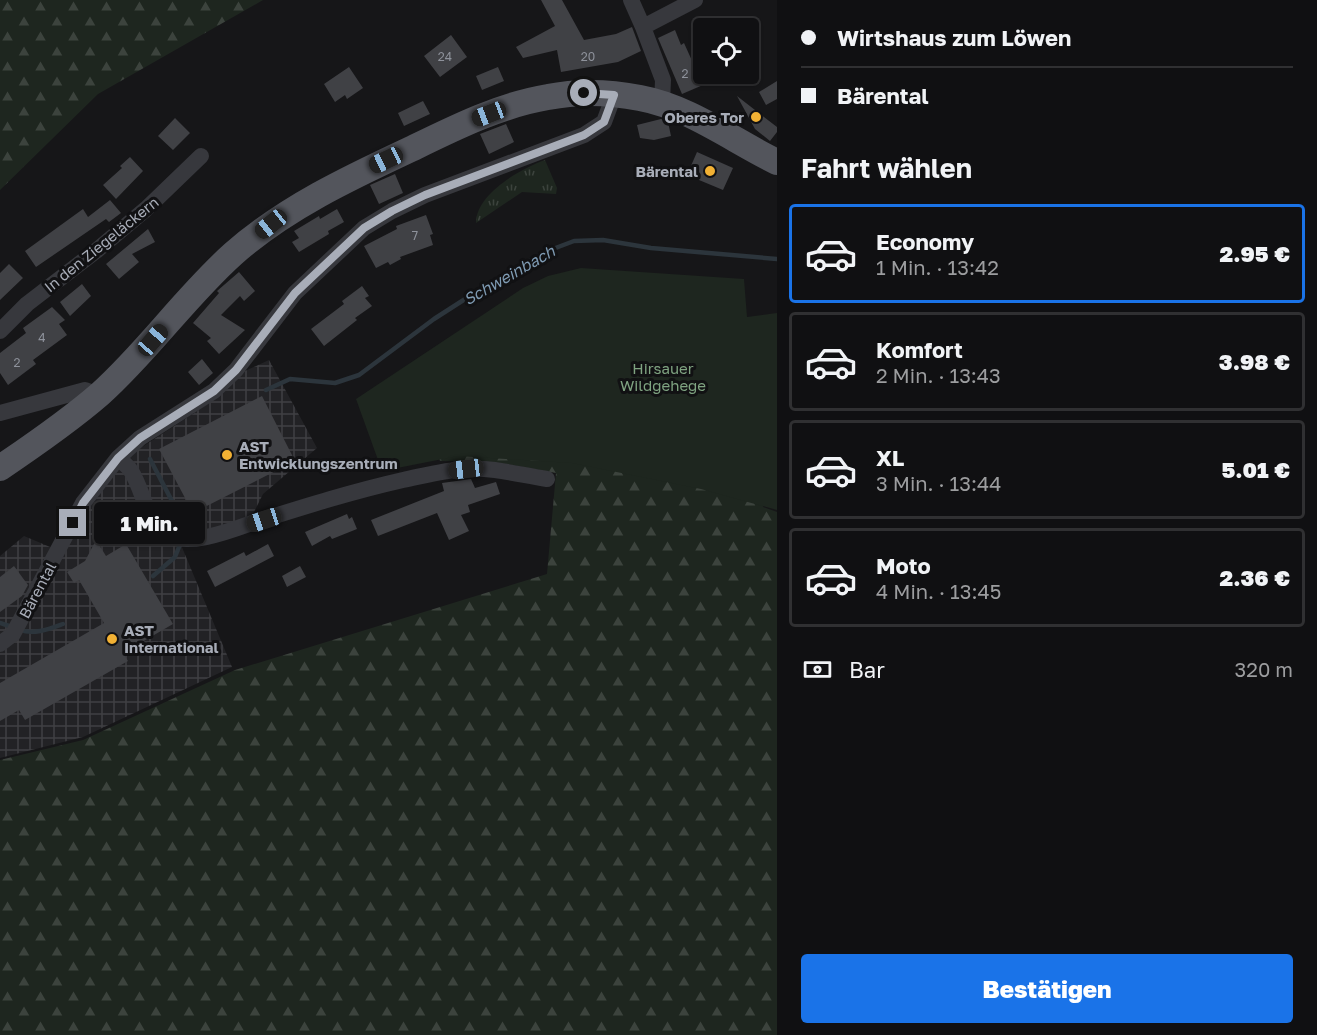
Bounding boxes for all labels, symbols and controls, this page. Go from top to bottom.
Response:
map controls [693,18,759,84]
button: locate [693,18,759,84]
text: Wirtshaus zum Löwen [837,24,1071,51]
house number: 24 [438,49,452,64]
house number: 20 [581,49,595,64]
house number: 2 [682,66,689,81]
route start [570,79,597,106]
text: Bärental [837,82,929,109]
car [469,99,509,129]
place label: Oberes Tor [664,108,744,126]
marker: Oberes Tor [749,110,763,124]
car [366,144,406,176]
text: Fahrt wählen [801,152,972,184]
place label: Bärental [635,162,698,180]
marker: Bärental [703,164,717,178]
street label: In den Ziegeläckern [40,192,162,296]
car [251,206,291,242]
icon: car [804,227,858,281]
house number: 7 [412,228,418,243]
text: Economy [876,228,974,255]
water label: Schweinbach [460,240,559,309]
text: 2.95 € [1220,240,1290,267]
text: 1 Min. · 13:42 [876,255,999,279]
car [134,321,172,359]
house number: 4 [38,330,46,345]
icon: car [804,335,858,389]
text: Komfort [876,336,963,363]
text: 3.98 € [1219,348,1290,375]
house number: 2 [14,355,21,370]
park label: Hirsauer Wildgehege [620,359,706,394]
text: 2 Min. · 13:43 [876,363,1001,387]
place label: AST Entwicklungszentrum [239,437,398,472]
icon: car [804,443,858,497]
text: XL [876,444,904,471]
marker: AST Entwicklungszentrum [220,448,234,462]
text: 5.01 € [1221,456,1290,483]
car [447,458,485,480]
text: 3 Min. · 13:44 [876,471,1001,495]
callout: 1 Min. [94,502,205,544]
car [244,506,284,534]
route end [59,509,86,536]
text: 1 Min. [121,511,179,535]
icon: car [804,551,858,605]
text: Moto [876,552,931,579]
street label: Bärental [15,559,59,621]
text: 2.36 € [1220,564,1290,591]
text: 4 Min. · 13:45 [876,579,1001,603]
place label: AST International [124,621,219,656]
marker: AST International [105,632,119,646]
icon: cash [801,653,834,686]
text: Bar [849,656,885,683]
text: 320 m [1235,657,1293,681]
button: Bestätigen [801,954,1293,1023]

